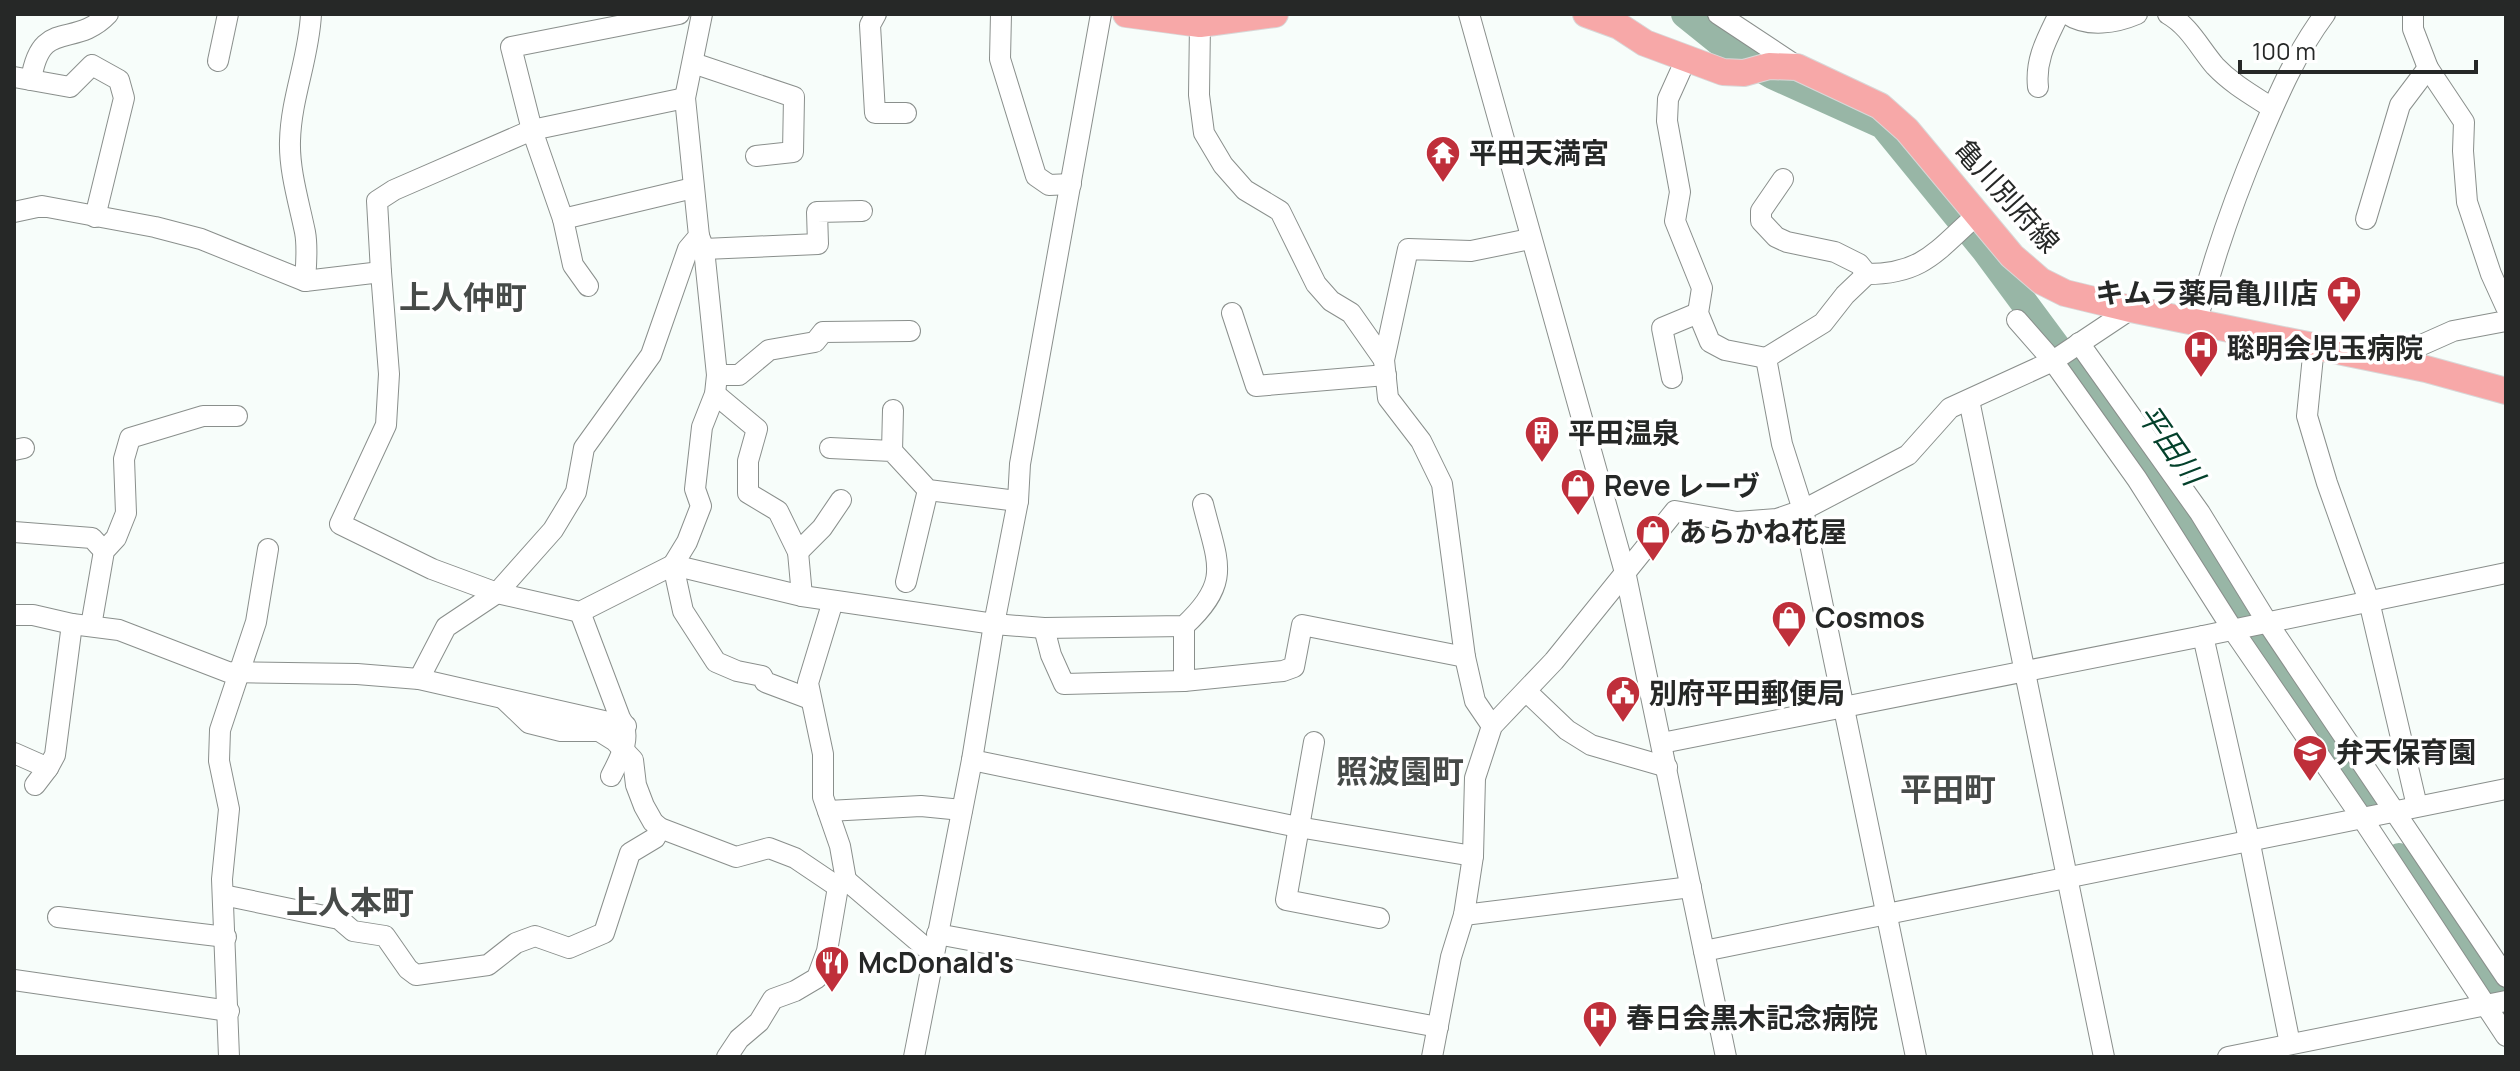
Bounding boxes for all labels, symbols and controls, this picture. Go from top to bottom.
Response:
scale bar [2240,24,2476,74]
text: 100 m [2252,34,2316,67]
street label: 亀川別府線 [1947,131,2069,260]
place label: 平田天満宮 [1469,133,1609,171]
temple icon: 平田天満宮 [1424,134,1462,184]
place label: キムラ薬局亀川店 [2095,273,2318,311]
pharmacy icon: キムラ薬局亀川店 [2325,274,2363,324]
district label: 上人仲町 [399,275,527,319]
place label: 聡明会児玉病院 [2227,328,2423,366]
hospital icon: 聡明会児玉病院 [2182,329,2220,379]
water label: 平田川 [2129,396,2216,495]
place label: 平田温泉 [1568,413,1680,451]
building icon: 平田温泉 [1523,414,1561,464]
place label: Reve レーヴ [1604,466,1760,504]
shop icon: Reve レーヴ [1559,467,1597,517]
place label: あらかね花屋 [1679,512,1847,550]
shop icon: あらかね花屋 [1634,513,1672,563]
place label: Cosmos [1815,598,1925,636]
shop icon: Cosmos [1770,599,1808,649]
place label: 別府平田郵便局 [1649,673,1845,711]
public building icon: 別府平田郵便局 [1604,674,1642,724]
place label: 弁天保育園 [2336,732,2476,770]
school or university icon: 弁天保育園 [2291,733,2329,783]
district label: 照波園町 [1336,749,1464,793]
district label: 平田町 [1900,767,1996,811]
district label: 上人本町 [286,880,414,924]
place label: McDonald's [858,943,1014,981]
restaurant icon: McDonald's [813,944,851,994]
place label: 春日会黒木記念病院 [1626,998,1878,1036]
hospital icon: 春日会黒木記念病院 [1581,999,1619,1049]

